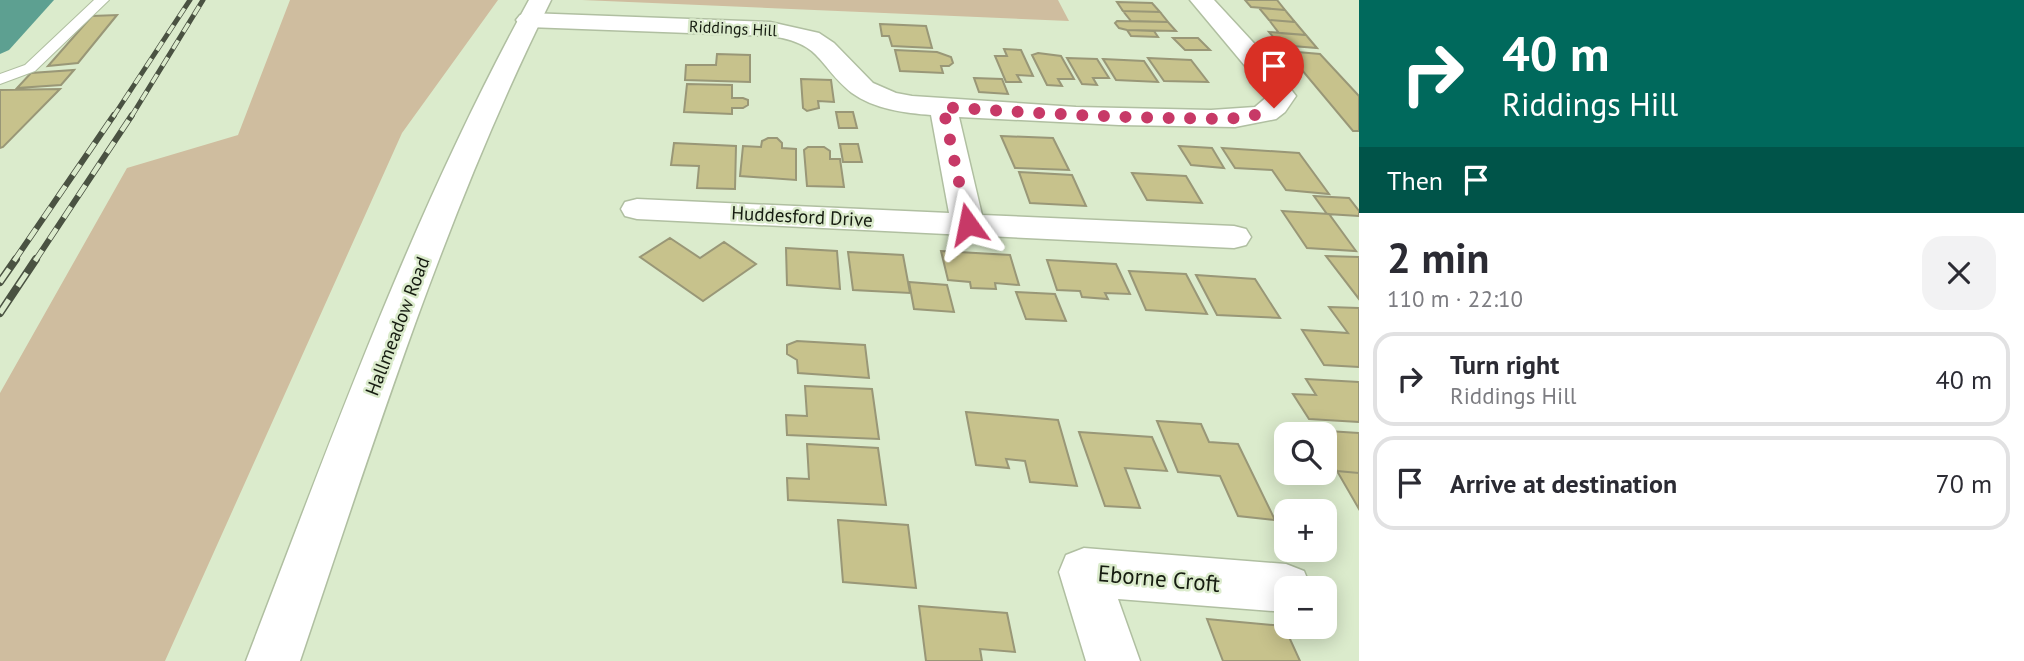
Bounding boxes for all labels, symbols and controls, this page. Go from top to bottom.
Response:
street label: Riddings Hill [689,16,778,40]
text: 40 m [1502,21,1609,85]
icon: right [1387,28,1478,119]
pin [1244,36,1304,108]
icon: arrive [1255,47,1293,85]
text: Riddings Hill [1502,83,1678,125]
icon: arrive [1457,161,1495,199]
text: Then [1387,164,1443,197]
position arrow [931,187,1005,261]
street label: Huddesford Drive [731,200,873,232]
text: 2 min [1387,230,1489,285]
button: close [1922,236,1996,310]
street label: Hallmeadow Road [359,253,435,399]
text: 110 m · 22:10 [1387,284,1523,313]
text: Turn right [1450,348,1559,381]
icon: right [1391,360,1429,398]
text: 40 m [1936,363,1992,396]
text: Riddings Hill [1450,381,1577,410]
map controls [1274,422,1337,639]
button: search [1274,422,1337,485]
icon: arrive [1391,464,1429,502]
text: Arrive at destination [1450,467,1677,500]
text: 70 m [1936,467,1992,500]
button: + [1274,499,1337,562]
street label: Eborne Croft [1097,558,1222,598]
button: − [1274,576,1337,639]

